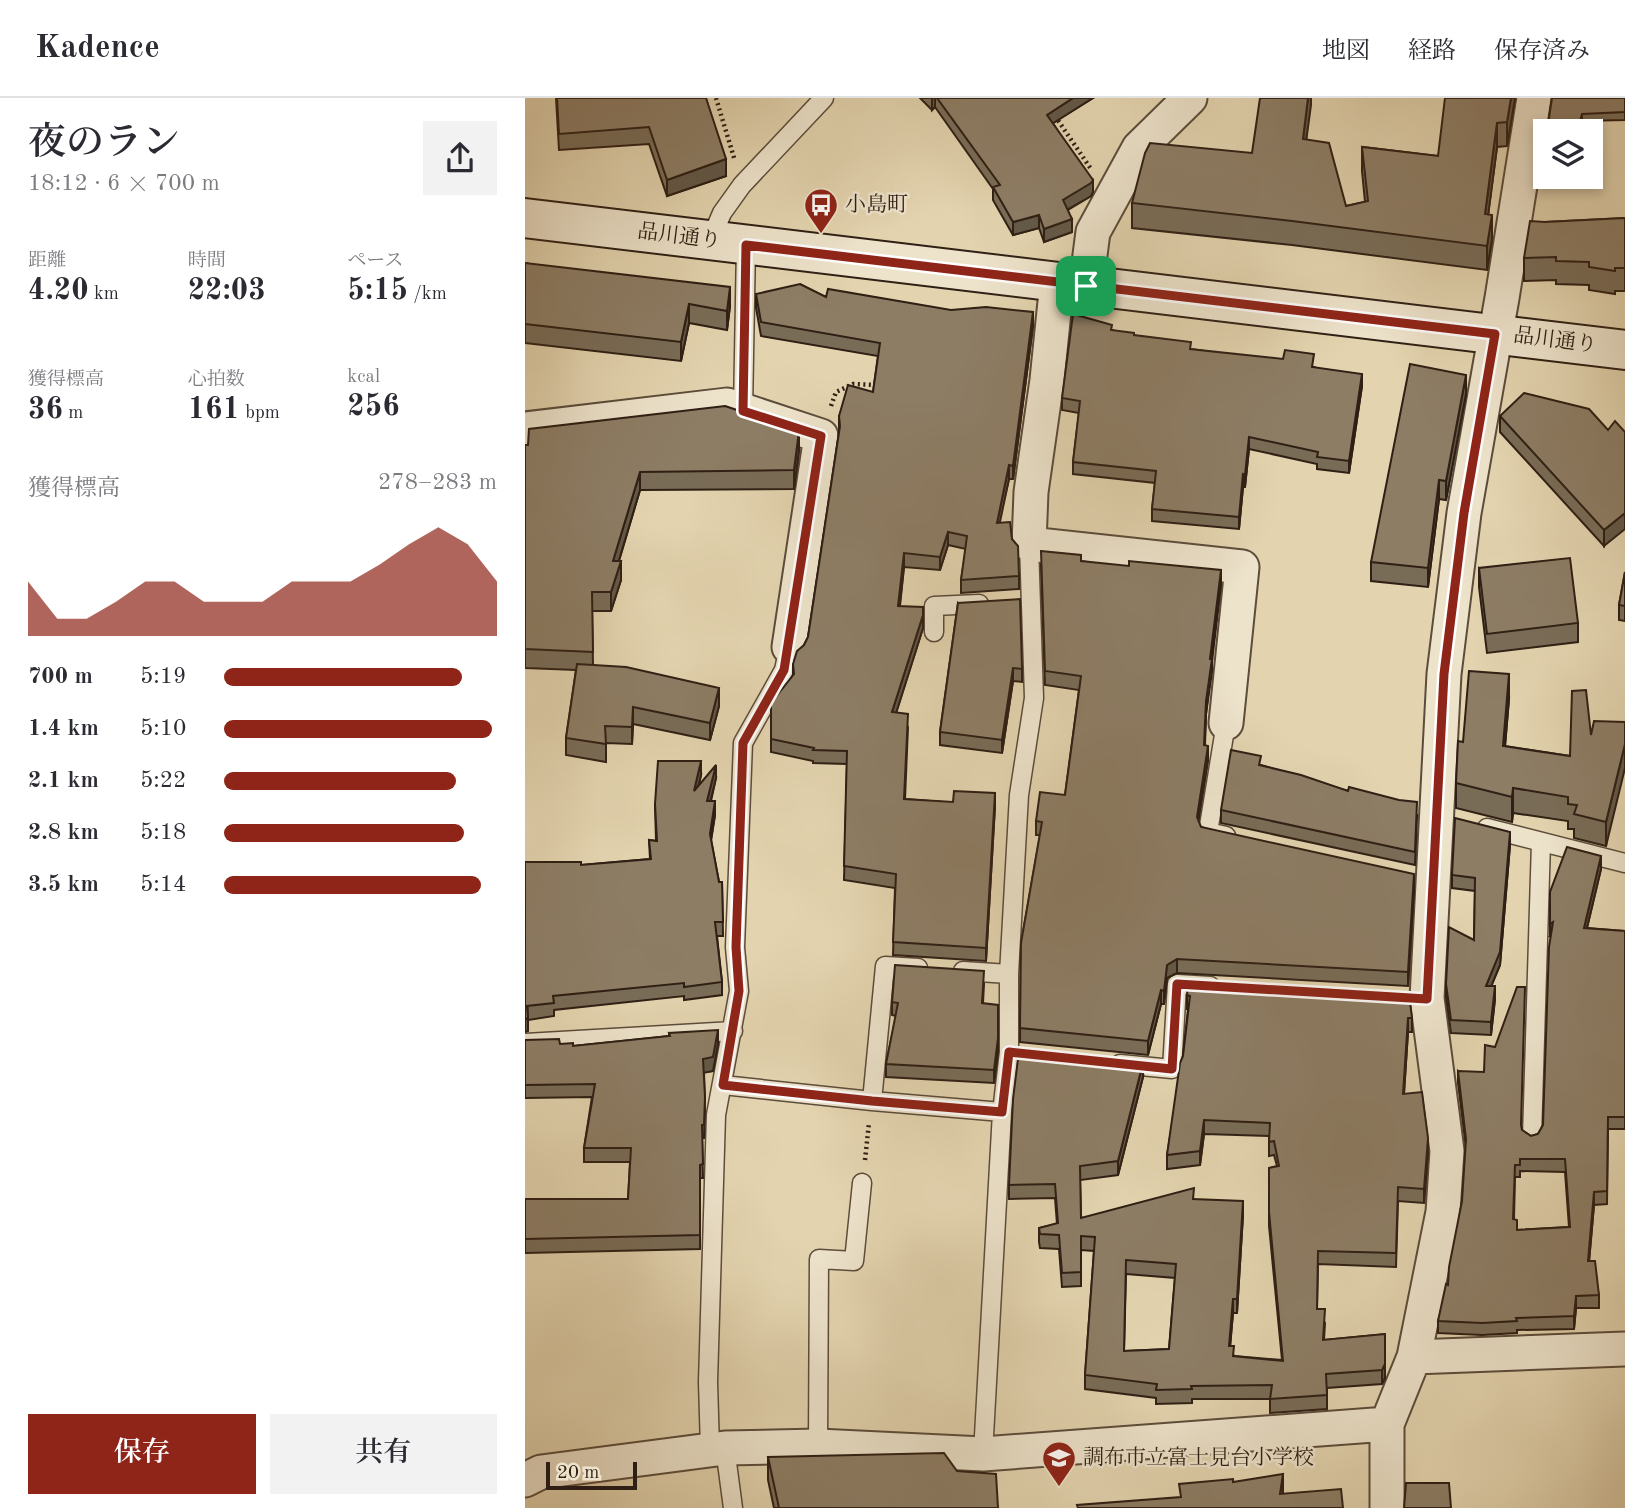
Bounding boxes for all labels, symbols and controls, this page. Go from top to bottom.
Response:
text: Kadence [35,32,160,65]
text: 地図 [1322,40,1370,64]
text: 経路 [1408,40,1456,64]
text: 保存済み [1494,40,1590,64]
map controls [1533,119,1603,189]
button: layers [1533,119,1603,189]
button: share [423,121,497,195]
text: 夜のラン [28,125,180,163]
text: 18:12 · 6 × 700 m [28,172,220,195]
bus stop icon: 小島町 [802,186,840,235]
place label: 小島町 [845,193,908,216]
street label: 品川通り [636,219,722,253]
text: 距離 [28,252,66,271]
text: 時間 [188,252,226,271]
text: ペース [347,252,403,271]
pin [1056,256,1116,316]
icon: arrive [1067,267,1105,305]
text: 4.20 [28,276,89,306]
text: 22:03 [188,276,266,306]
text: 5:15 [347,276,408,306]
text: km [89,285,119,304]
text: /km [408,285,447,304]
street label: 品川通り [1512,323,1598,357]
text: kcal [347,368,380,387]
text: 獲得標高 [28,371,104,390]
text: 心拍数 [188,371,245,390]
text: 256 [347,392,400,422]
text: 36 [28,395,63,425]
text: 161 [188,395,240,425]
text: m [63,404,83,423]
text: bpm [240,404,280,423]
text: 278–283 m [378,471,497,494]
text: 獲得標高 [28,477,120,500]
text: 700 m [28,665,93,688]
text: 5:19 [140,665,186,688]
text: 1.4 km [28,717,99,740]
text: 5:10 [140,717,186,740]
text: 2.1 km [28,769,99,792]
text: 5:22 [140,769,186,792]
text: 2.8 km [28,821,99,844]
text: 5:18 [140,821,186,844]
text: 3.5 km [28,873,99,896]
text: 5:14 [140,873,186,896]
button: 保存 [28,1414,256,1494]
button: 共有 [270,1414,497,1494]
school or university icon: 調布市立富士見台小学校 [1040,1439,1078,1488]
place label: 調布市立富士見台小学校 [1083,1446,1314,1469]
scale bar [546,1459,637,1491]
text: 20 m [557,1464,599,1483]

